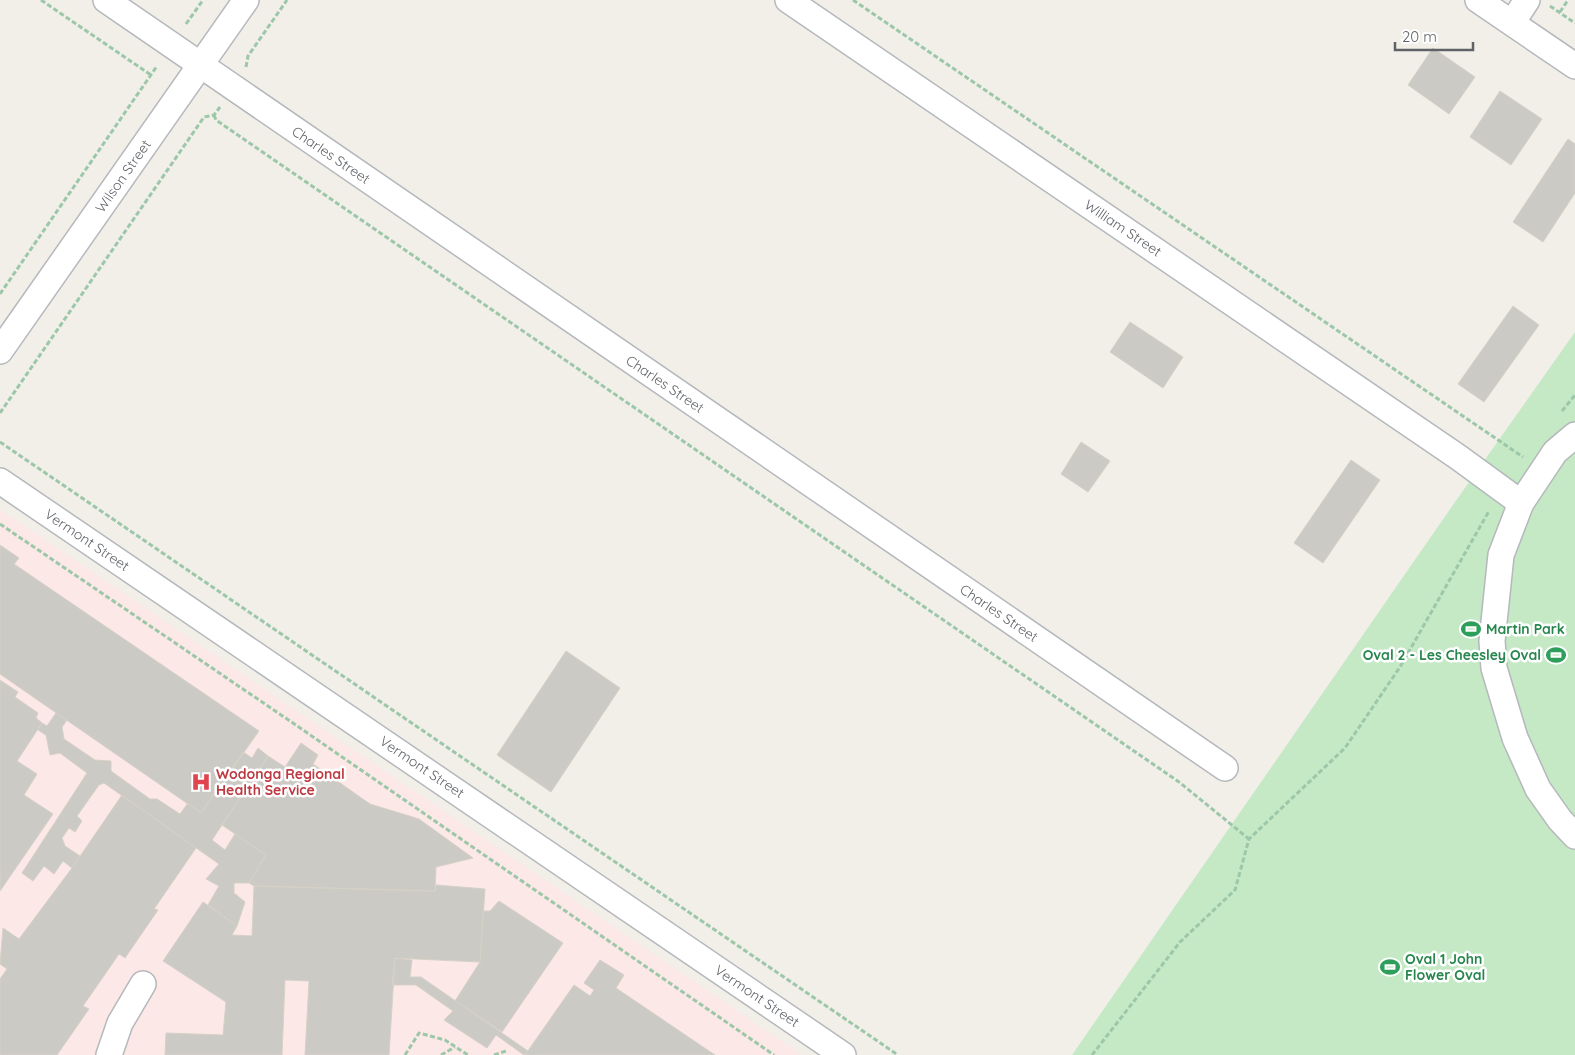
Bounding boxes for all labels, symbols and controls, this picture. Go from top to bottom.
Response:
scale bar [1395,20,1472,52]
text: 20 m [1402,27,1437,46]
street label: Charles Street [288,122,374,188]
street label: Wilson Street [91,136,155,216]
street label: William Street [1081,196,1165,261]
street label: Charles Street [622,351,708,417]
street label: Vermont Street [41,505,133,575]
street label: Charles Street [956,580,1042,646]
sports icon: Martin Park [1460,618,1482,640]
place label: Martin Park [1486,620,1565,638]
sports icon: Oval 2 - Les Cheesley Oval [1545,644,1567,666]
place label: Oval 2 - Les Cheesley Oval [1363,646,1541,664]
street label: Vermont Street [376,732,468,802]
place label: Wodonga Regional Health Service [216,765,345,799]
hospital icon: Wodonga Regional Health Service [190,771,212,793]
place label: Oval 1 John Flower Oval [1405,950,1485,984]
sports icon: Oval 1 John Flower Oval [1379,956,1401,978]
street label: Vermont Street [711,961,803,1031]

